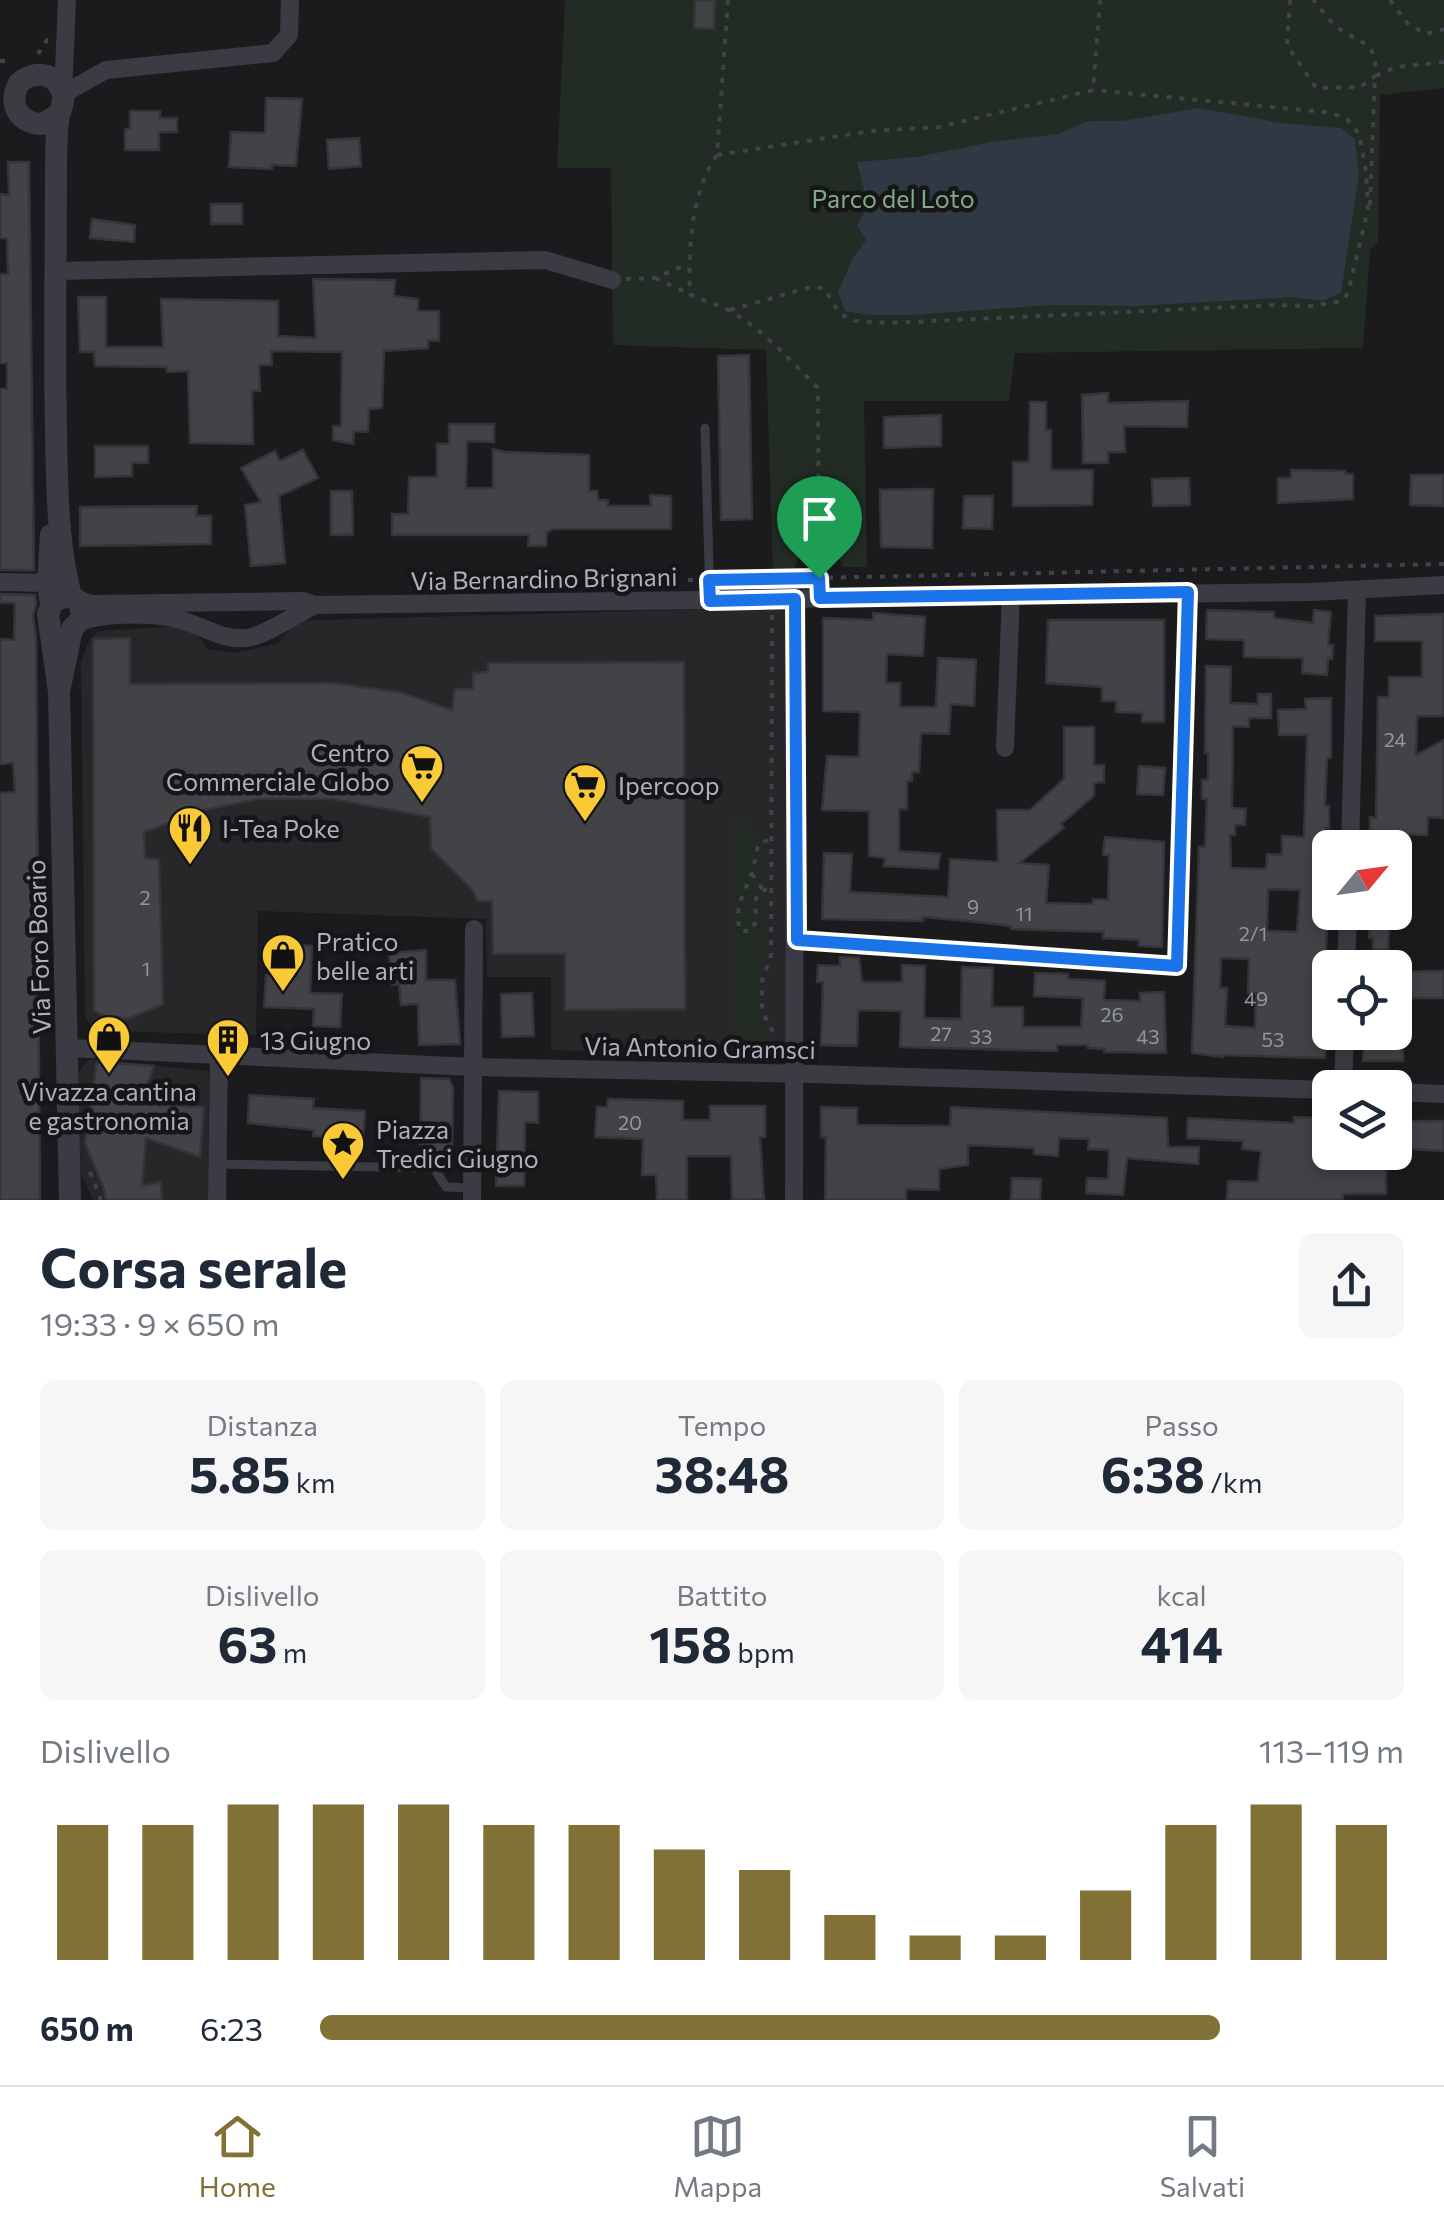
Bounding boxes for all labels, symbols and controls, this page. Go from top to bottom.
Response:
park label: Parco del Loto [811,183,975,213]
pin [777,476,862,579]
icon: arrive [792,491,847,546]
street label: Via Bernardino Brignani [410,561,678,595]
house number: 24 [1384,727,1406,751]
place label: Centro Commerciale Globo [166,737,390,796]
supermarket icon: Centro Commerciale Globo [399,743,445,804]
supermarket icon: Ipercoop [562,762,608,823]
place label: Ipercoop [618,770,720,800]
restaurant icon: I-Tea Poke [167,805,213,866]
place label: I-Tea Poke [222,813,340,843]
north arrow [1312,830,1412,930]
map controls [1312,830,1412,1170]
street label: Via Foro Boario [20,859,56,1035]
house number: 2 [139,885,151,909]
house number: 9 [967,894,979,918]
house number: 11 [1015,901,1033,925]
house number: 2/1 [1239,921,1267,945]
place label: Pratico belle arti [316,926,414,985]
shop icon: Pratico belle arti [260,932,306,993]
button: locate [1312,950,1412,1050]
house number: 1 [142,956,150,980]
house number: 49 [1244,986,1268,1010]
house number: 26 [1100,1002,1124,1026]
shop icon: Vivazza cantina e gastronomia [86,1014,132,1075]
building icon: 13 Giugno [205,1017,251,1078]
house number: 27 [930,1021,952,1045]
house number: 33 [970,1024,992,1048]
house number: 43 [1136,1024,1160,1048]
place label: 13 Giugno [260,1025,371,1055]
house number: 53 [1262,1027,1284,1051]
street label: Via Antonio Gramsci [584,1030,816,1064]
button: layers [1312,1070,1412,1170]
place label: Vivazza cantina e gastronomia [21,1076,197,1135]
house number: 20 [618,1110,642,1134]
place label: Piazza Tredici Giugno [376,1114,539,1173]
place icon: Piazza Tredici Giugno [320,1120,366,1181]
text: Corsa serale [40,1232,347,1299]
button: share [1299,1233,1404,1338]
text: 19:33 · 9 × 650 m [40,1303,279,1343]
text: Distanza [207,1408,318,1442]
text: Tempo [678,1408,766,1442]
text: Passo [1144,1408,1219,1442]
text: 5.85 [189,1442,290,1503]
text: 38:48 [655,1442,789,1503]
text: 6:38 [1101,1442,1205,1503]
text: km [290,1465,335,1499]
text: /km [1205,1465,1262,1499]
text: Dislivello [205,1578,320,1612]
text: Battito [677,1578,767,1612]
text: kcal [1157,1578,1207,1612]
text: 63 [218,1612,277,1673]
text: 158 [649,1612,732,1673]
text: 414 [1140,1612,1223,1673]
text: m [277,1635,307,1669]
text: bpm [732,1635,795,1669]
text: Dislivello [40,1730,171,1770]
text: 113–119 m [1259,1730,1404,1770]
text: 650 m [40,2008,134,2048]
text: 6:23 [200,2008,263,2048]
tab: Home [199,2109,276,2203]
tab: Mappa [673,2109,762,2203]
tab: Salvati [1160,2109,1245,2203]

